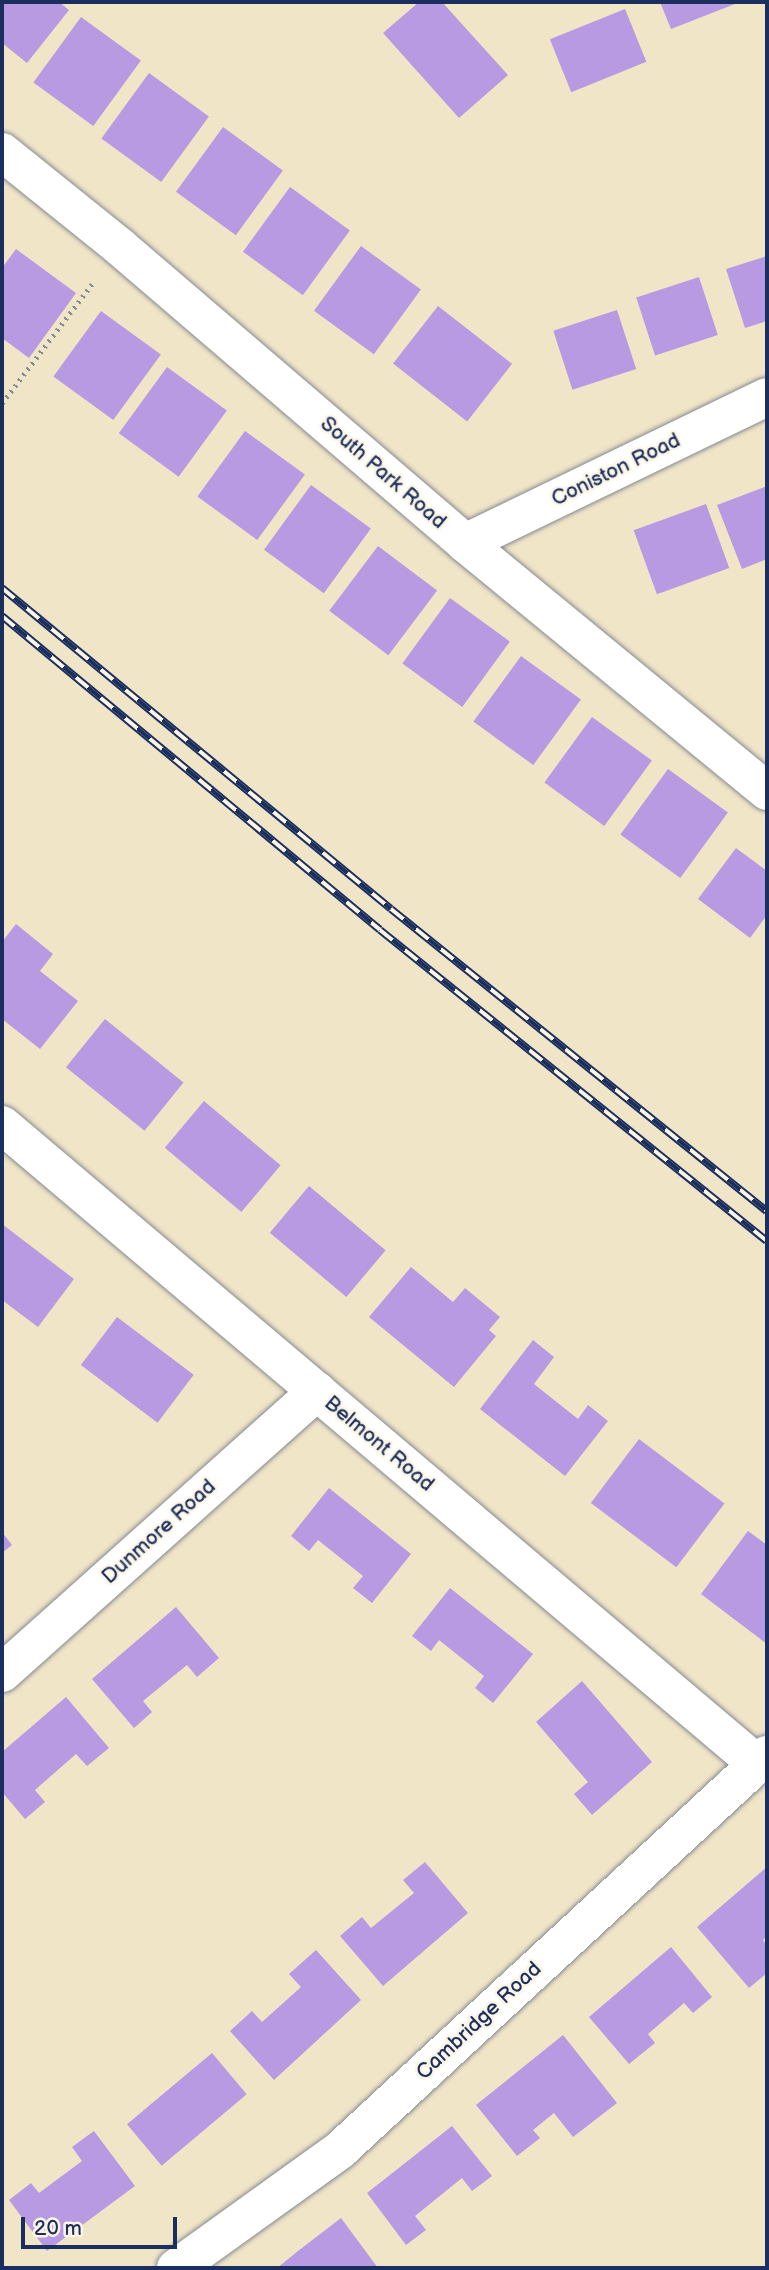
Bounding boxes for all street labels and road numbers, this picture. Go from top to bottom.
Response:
street label: South Park Road [315,412,451,534]
street label: Coniston Road [548,428,684,512]
street label: Belmont Road [319,1391,439,1497]
street label: Dunmore Road [97,1474,221,1590]
street label: Cambridge Road [411,1957,547,2085]

